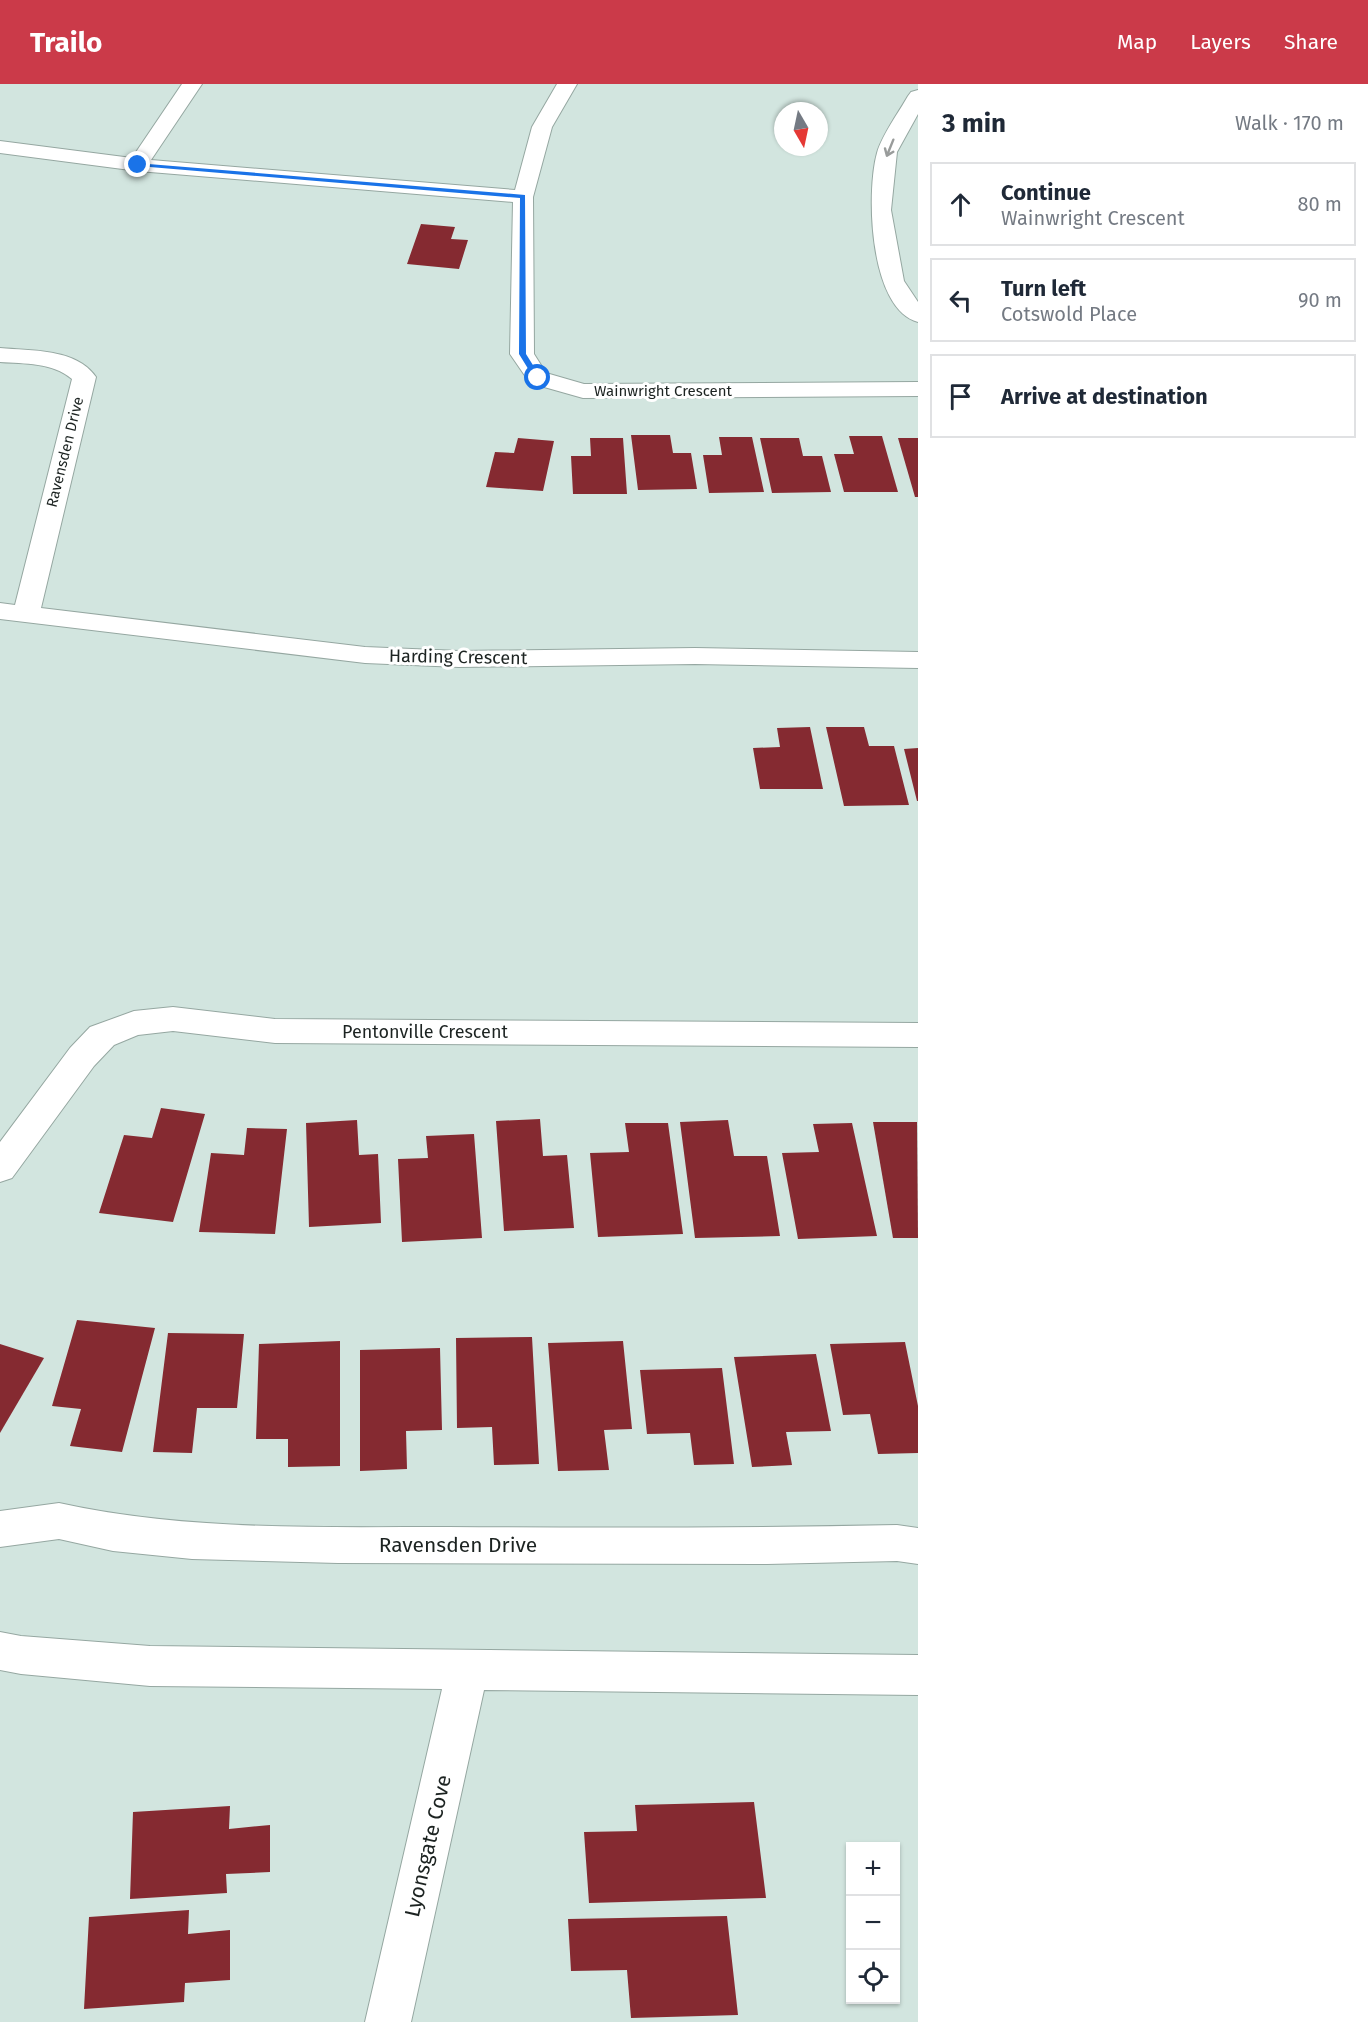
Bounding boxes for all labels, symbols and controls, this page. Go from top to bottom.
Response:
text: Trailo [30,26,102,59]
text: Map [1117,29,1157,55]
text: Layers [1190,29,1251,55]
text: Share [1284,29,1338,55]
north arrow [774,102,828,156]
text: 3 min [942,108,1006,139]
text: Walk · 170 m [1235,111,1344,135]
one-way arrow [884,138,895,156]
route end [124,151,150,177]
text: Continue [1001,179,1091,206]
icon: ahead [944,188,977,221]
text: 80 m [1297,192,1342,216]
text: Wainwright Crescent [1001,206,1185,230]
text: Turn left [1001,275,1086,302]
icon: left [944,284,977,317]
text: 90 m [1298,288,1342,312]
text: Cotswold Place [1001,302,1137,326]
route start [524,364,550,390]
icon: arrive [944,380,977,413]
street label: Wainwright Crescent [594,382,732,400]
text: Arrive at destination [1001,383,1208,410]
street label: Ravensden Drive [43,395,87,509]
street label: Harding Crescent [389,645,528,669]
street label: Pentonville Crescent [342,1021,508,1043]
street label: Ravensden Drive [379,1532,537,1558]
street label: Lyonsgate Cove [399,1772,457,1920]
map controls [846,1842,900,2004]
button: + [846,1842,900,1896]
button: − [846,1896,900,1950]
button: locate [846,1950,900,2004]

